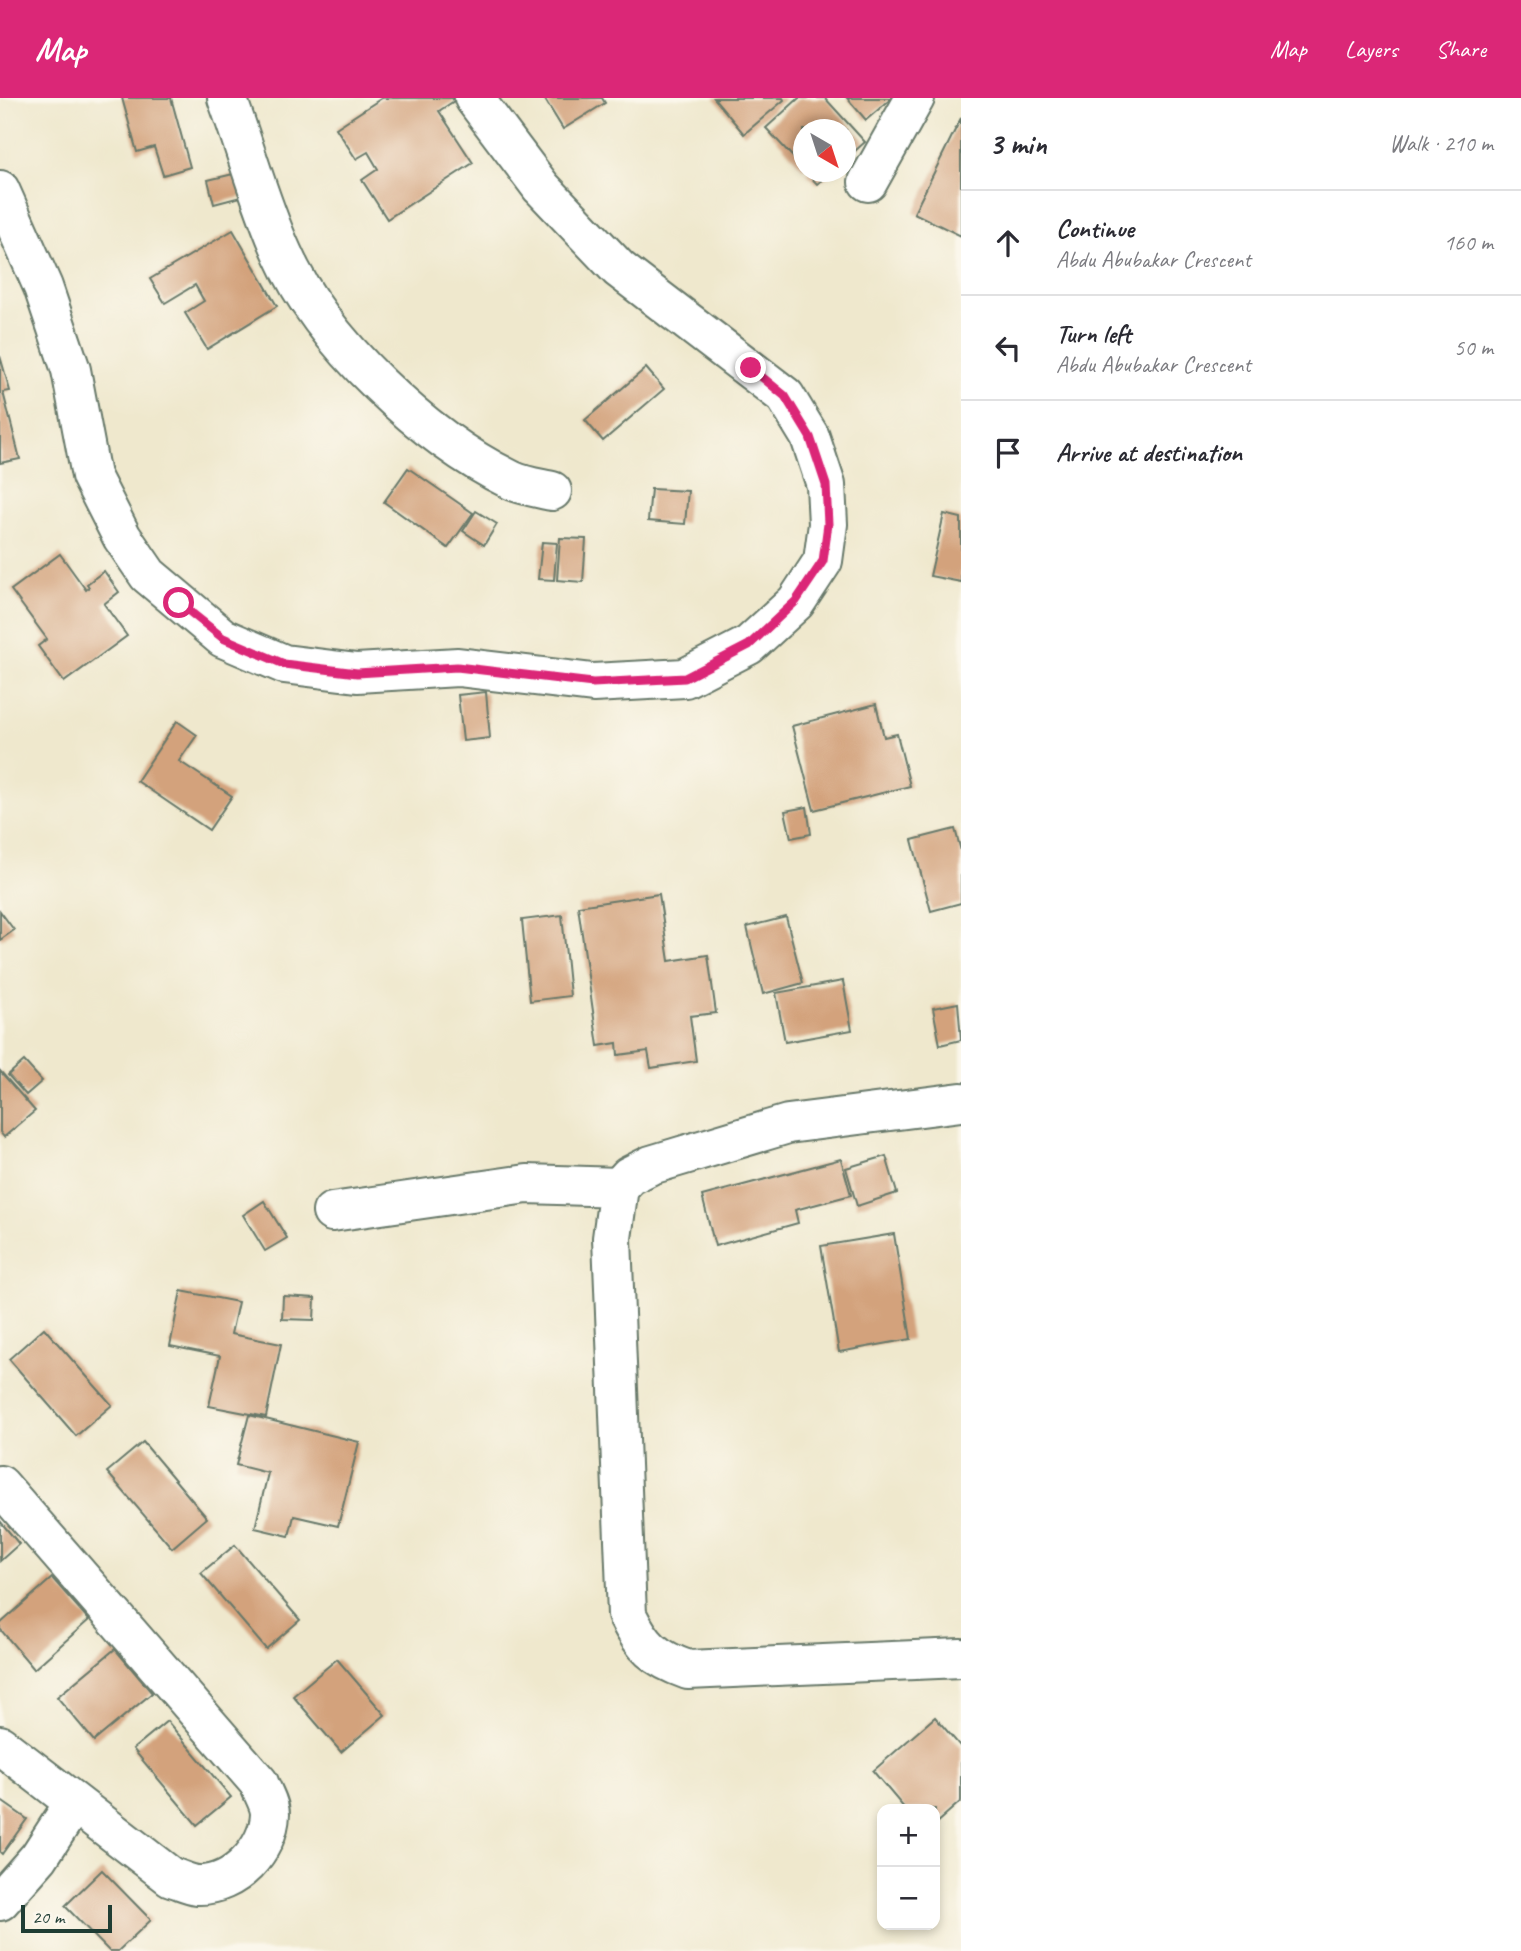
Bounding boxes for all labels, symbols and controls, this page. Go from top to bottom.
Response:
text: Map [35,28,86,70]
text: Map [1270,34,1307,64]
text: Layers [1345,34,1398,64]
text: Share [1436,34,1486,64]
north arrow [793,119,856,182]
text: 3 min [989,125,1046,163]
text: Walk · 210 m [1389,129,1493,158]
text: Continue [1056,212,1134,245]
icon: ahead [989,224,1027,262]
text: 160 m [1444,228,1493,257]
text: Abdu Abubakar Crescent [1056,245,1251,274]
text: Turn left [1056,317,1131,350]
icon: left [989,329,1027,367]
text: 50 m [1454,333,1493,362]
text: Abdu Abubakar Crescent [1056,350,1251,379]
route end [735,352,766,383]
icon: arrive [989,434,1027,472]
text: Arrive at destination [1056,436,1242,469]
route start [163,587,194,618]
map controls [877,1804,940,1930]
button: + [877,1804,940,1867]
button: − [877,1867,940,1930]
scale bar [21,1902,112,1934]
text: 20 m [32,1905,64,1929]

